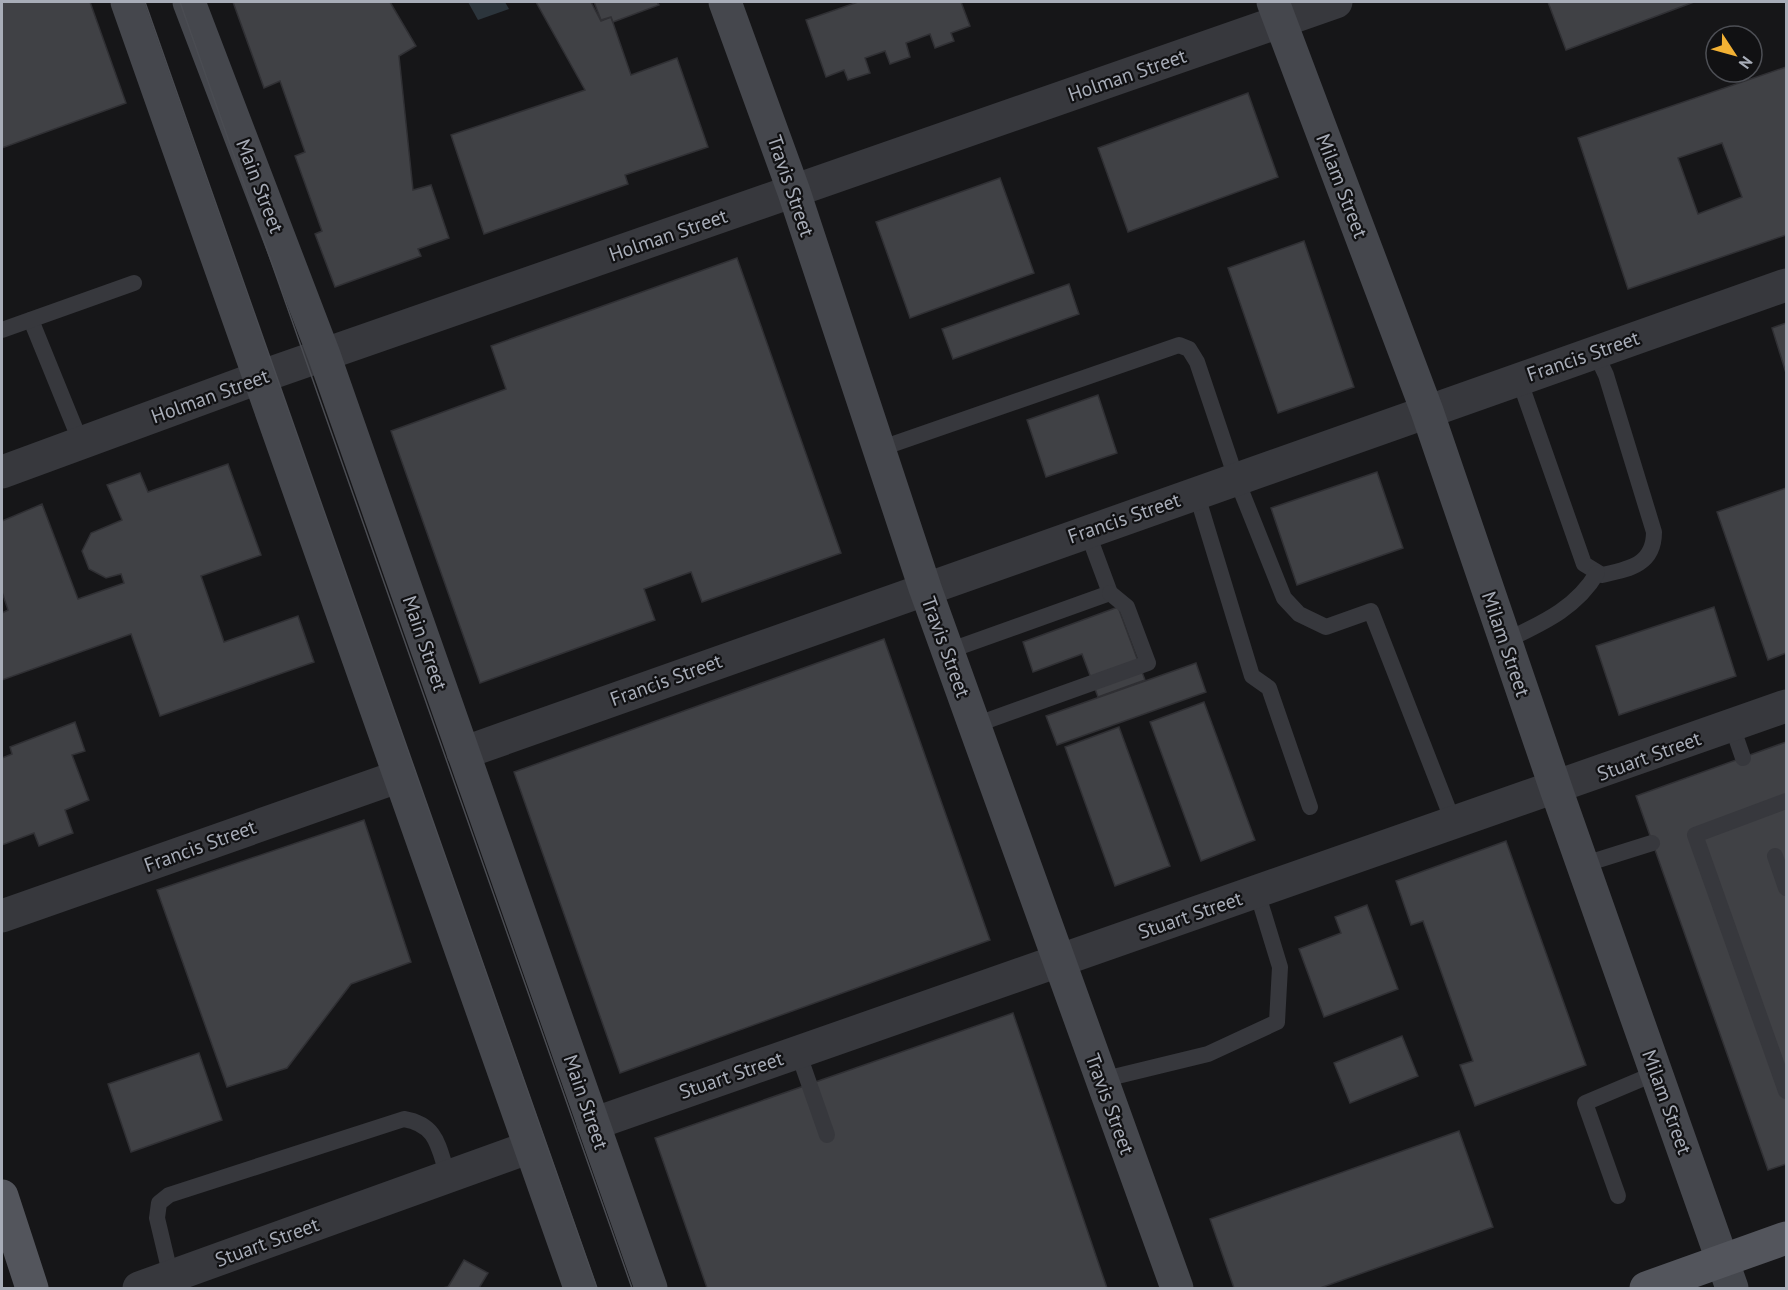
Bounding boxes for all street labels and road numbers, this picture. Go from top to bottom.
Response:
street label: Holman Street [1064,43,1190,107]
street label: Milam Street [1310,130,1374,242]
street label: Travis Street [762,132,821,240]
street label: Main Street [230,135,290,237]
street label: Holman Street [605,203,731,267]
street label: Francis Street [1523,325,1643,387]
street label: Holman Street [148,363,273,429]
street label: Francis Street [1064,487,1184,549]
street label: Milam Street [1476,588,1536,700]
street label: Main Street [397,592,453,694]
street label: Travis Street [916,593,976,701]
street label: Francis Street [606,648,726,712]
street label: Stuart Street [1593,725,1705,787]
street label: Francis Street [140,814,260,878]
street label: Stuart Street [1134,885,1246,945]
street label: Stuart Street [675,1045,787,1105]
street label: Milam Street [1636,1046,1698,1158]
street label: Travis Street [1080,1050,1140,1158]
street label: Main Street [558,1051,614,1153]
street label: Stuart Street [211,1211,323,1273]

